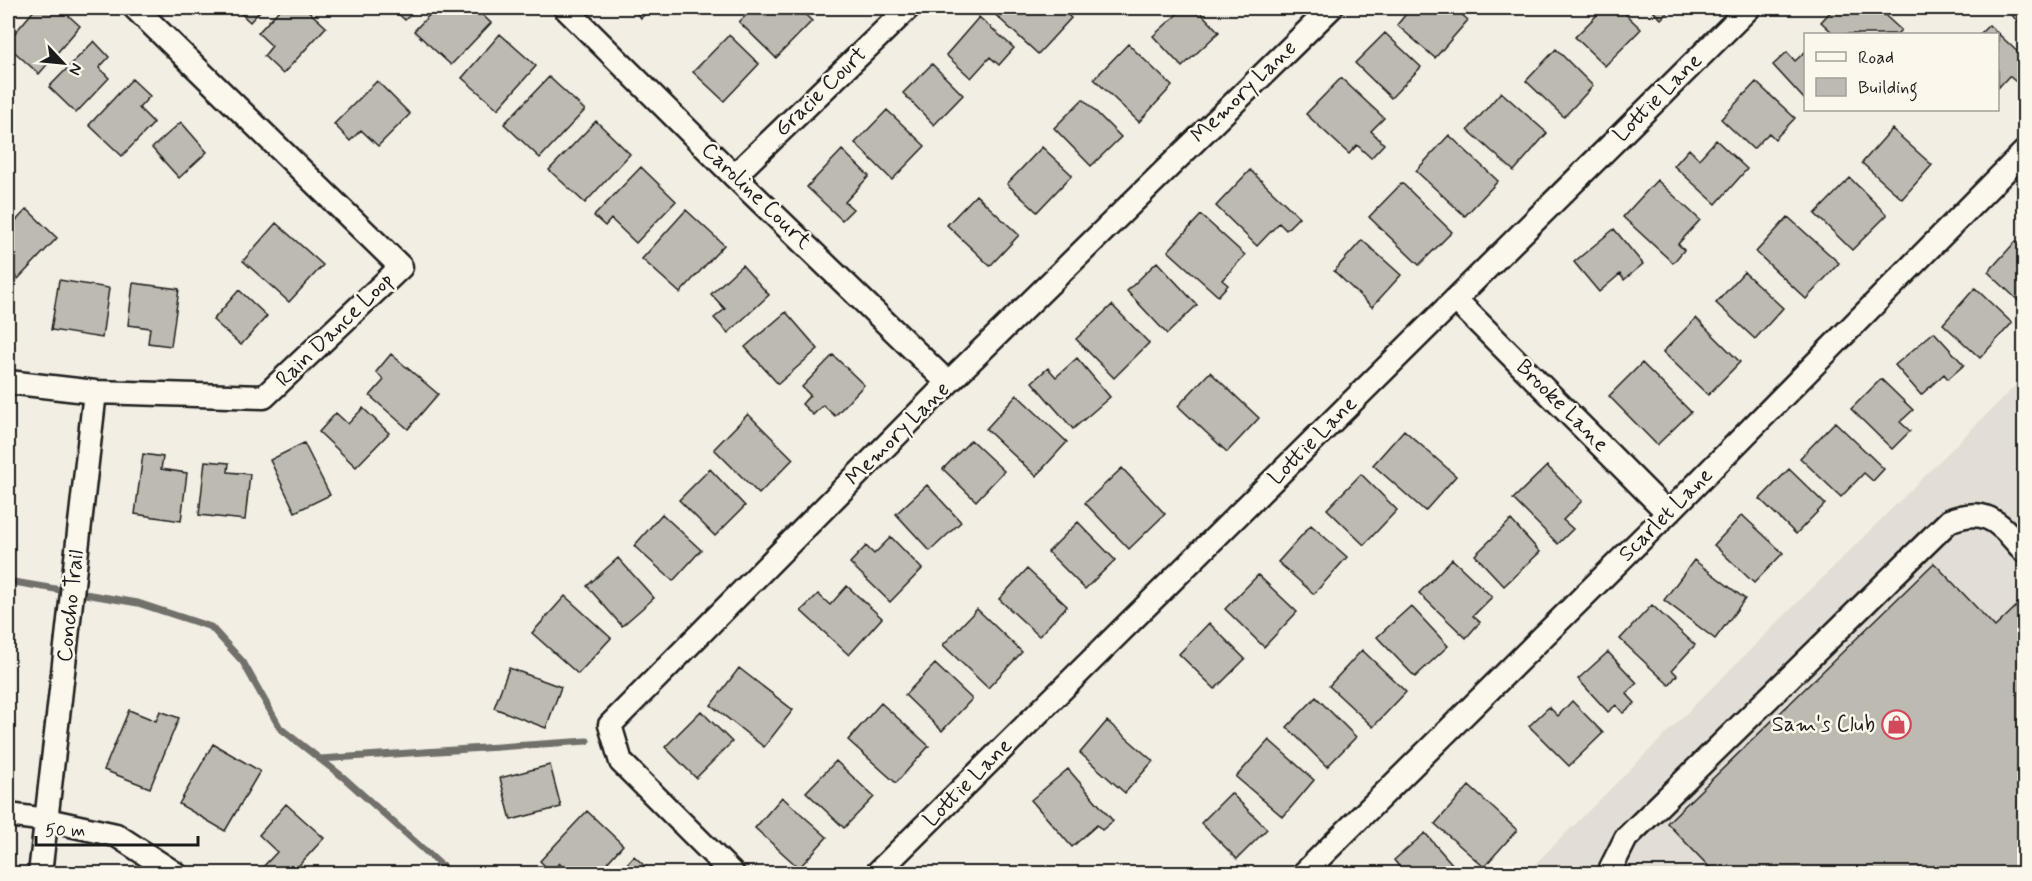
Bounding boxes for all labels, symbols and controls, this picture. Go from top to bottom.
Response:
north arrow [33,33,93,93]
legend [1804,33,1999,111]
street label: Memory Lane [1185,35,1303,149]
street label: Gracie Court [769,41,873,143]
text: Road [1858,46,1894,70]
street label: Lottie Lane [1608,47,1709,148]
text: N [63,60,87,78]
text: Building [1858,76,1918,102]
street label: Caroline Court [695,136,817,256]
street label: Rain Dance Loop [270,267,400,393]
street label: Brooke Lane [1510,354,1615,459]
street label: Memory Lane [840,376,956,492]
street label: Lottie Lane [1263,390,1364,491]
street label: Scarlet Lane [1613,462,1719,568]
street label: Concho Trail [51,548,91,664]
shop icon: Sam's Club [1880,709,1912,741]
place label: Sam's Club [1772,711,1875,739]
street label: Lottie Lane [918,732,1019,833]
scale bar [36,809,198,847]
text: 50 m [45,819,85,843]

